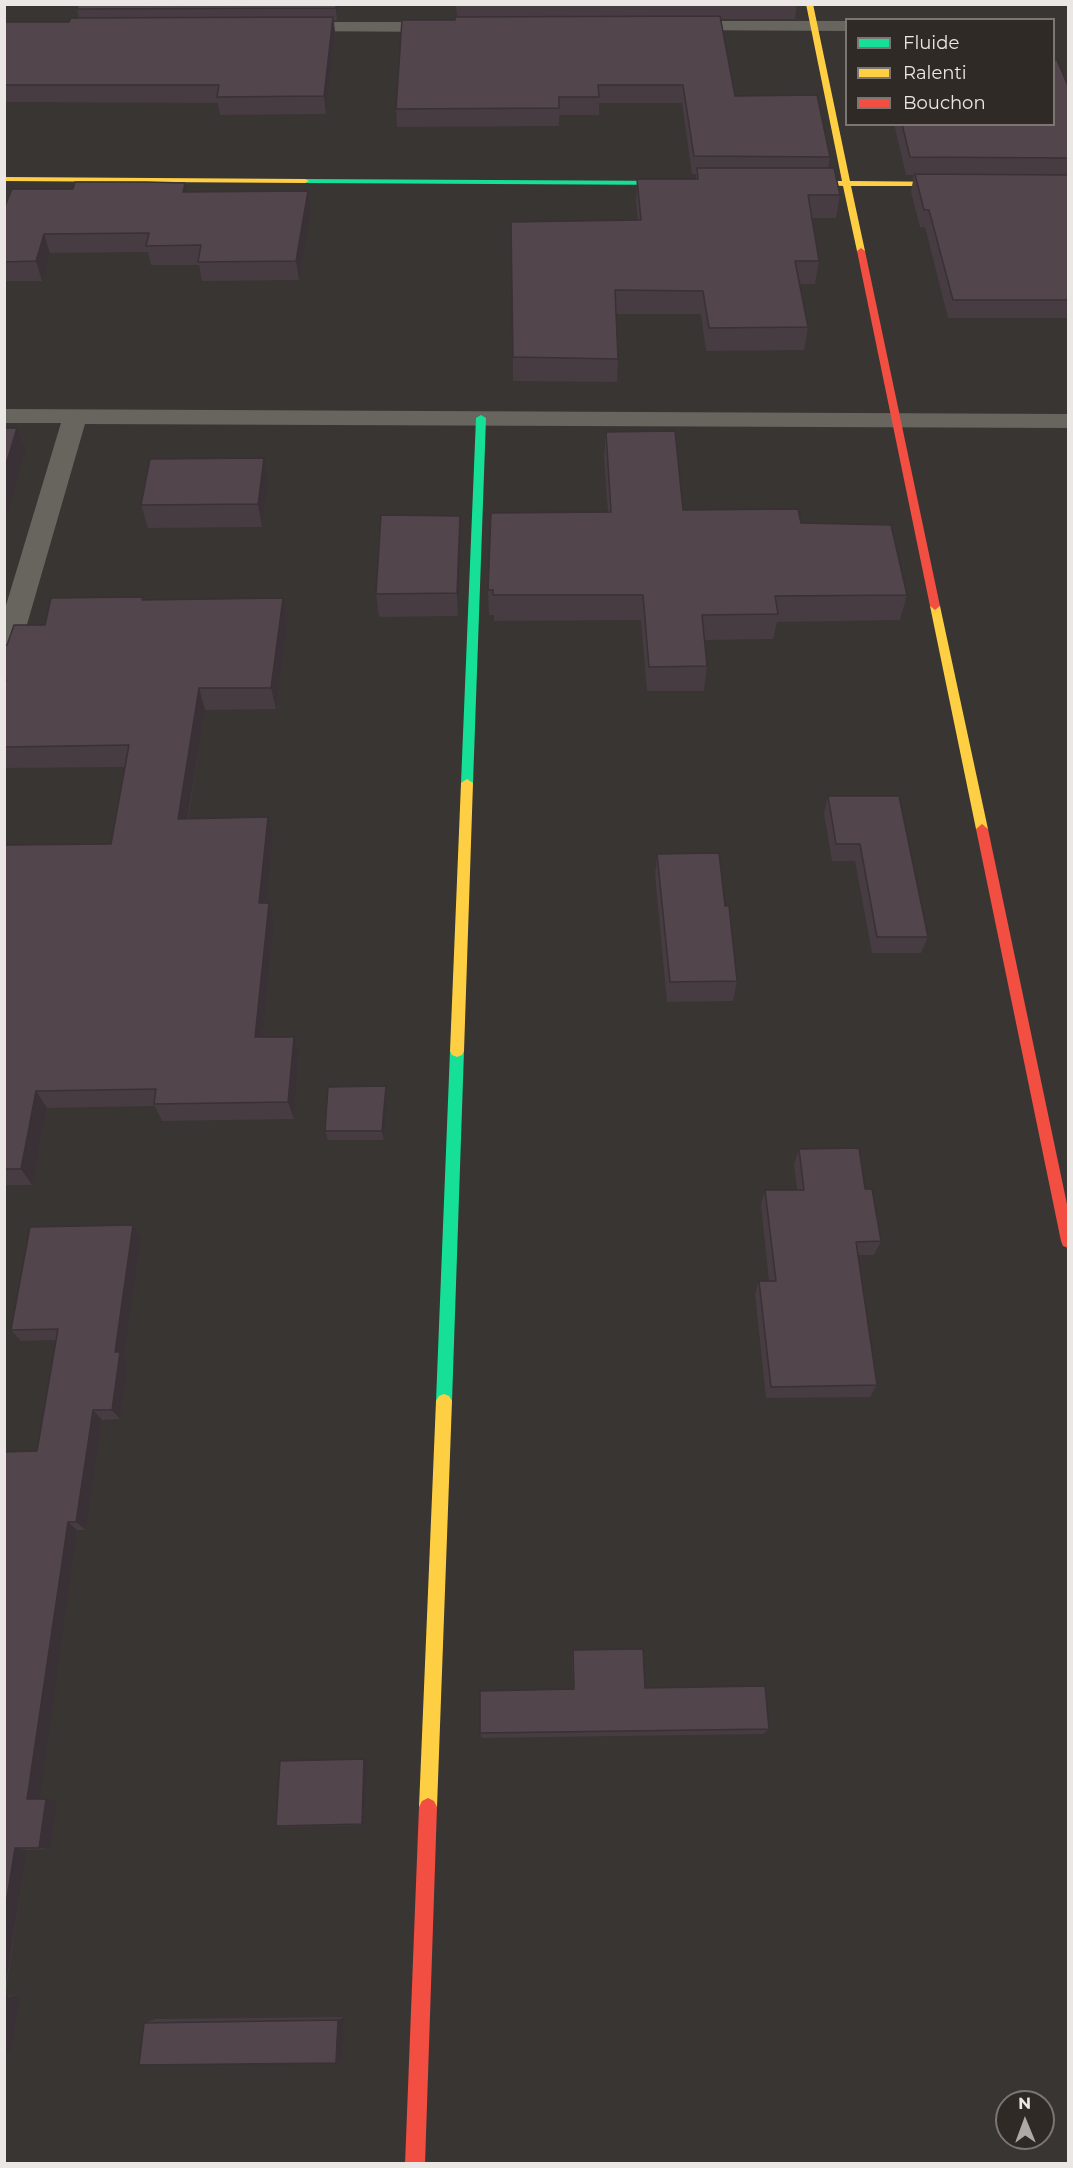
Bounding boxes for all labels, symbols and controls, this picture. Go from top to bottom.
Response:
legend [845,18,1055,126]
text: Fluide [903,32,959,54]
text: Ralenti [903,62,967,84]
text: Bouchon [903,92,986,114]
north arrow [995,2090,1055,2150]
text: N [1018,2094,1031,2113]

